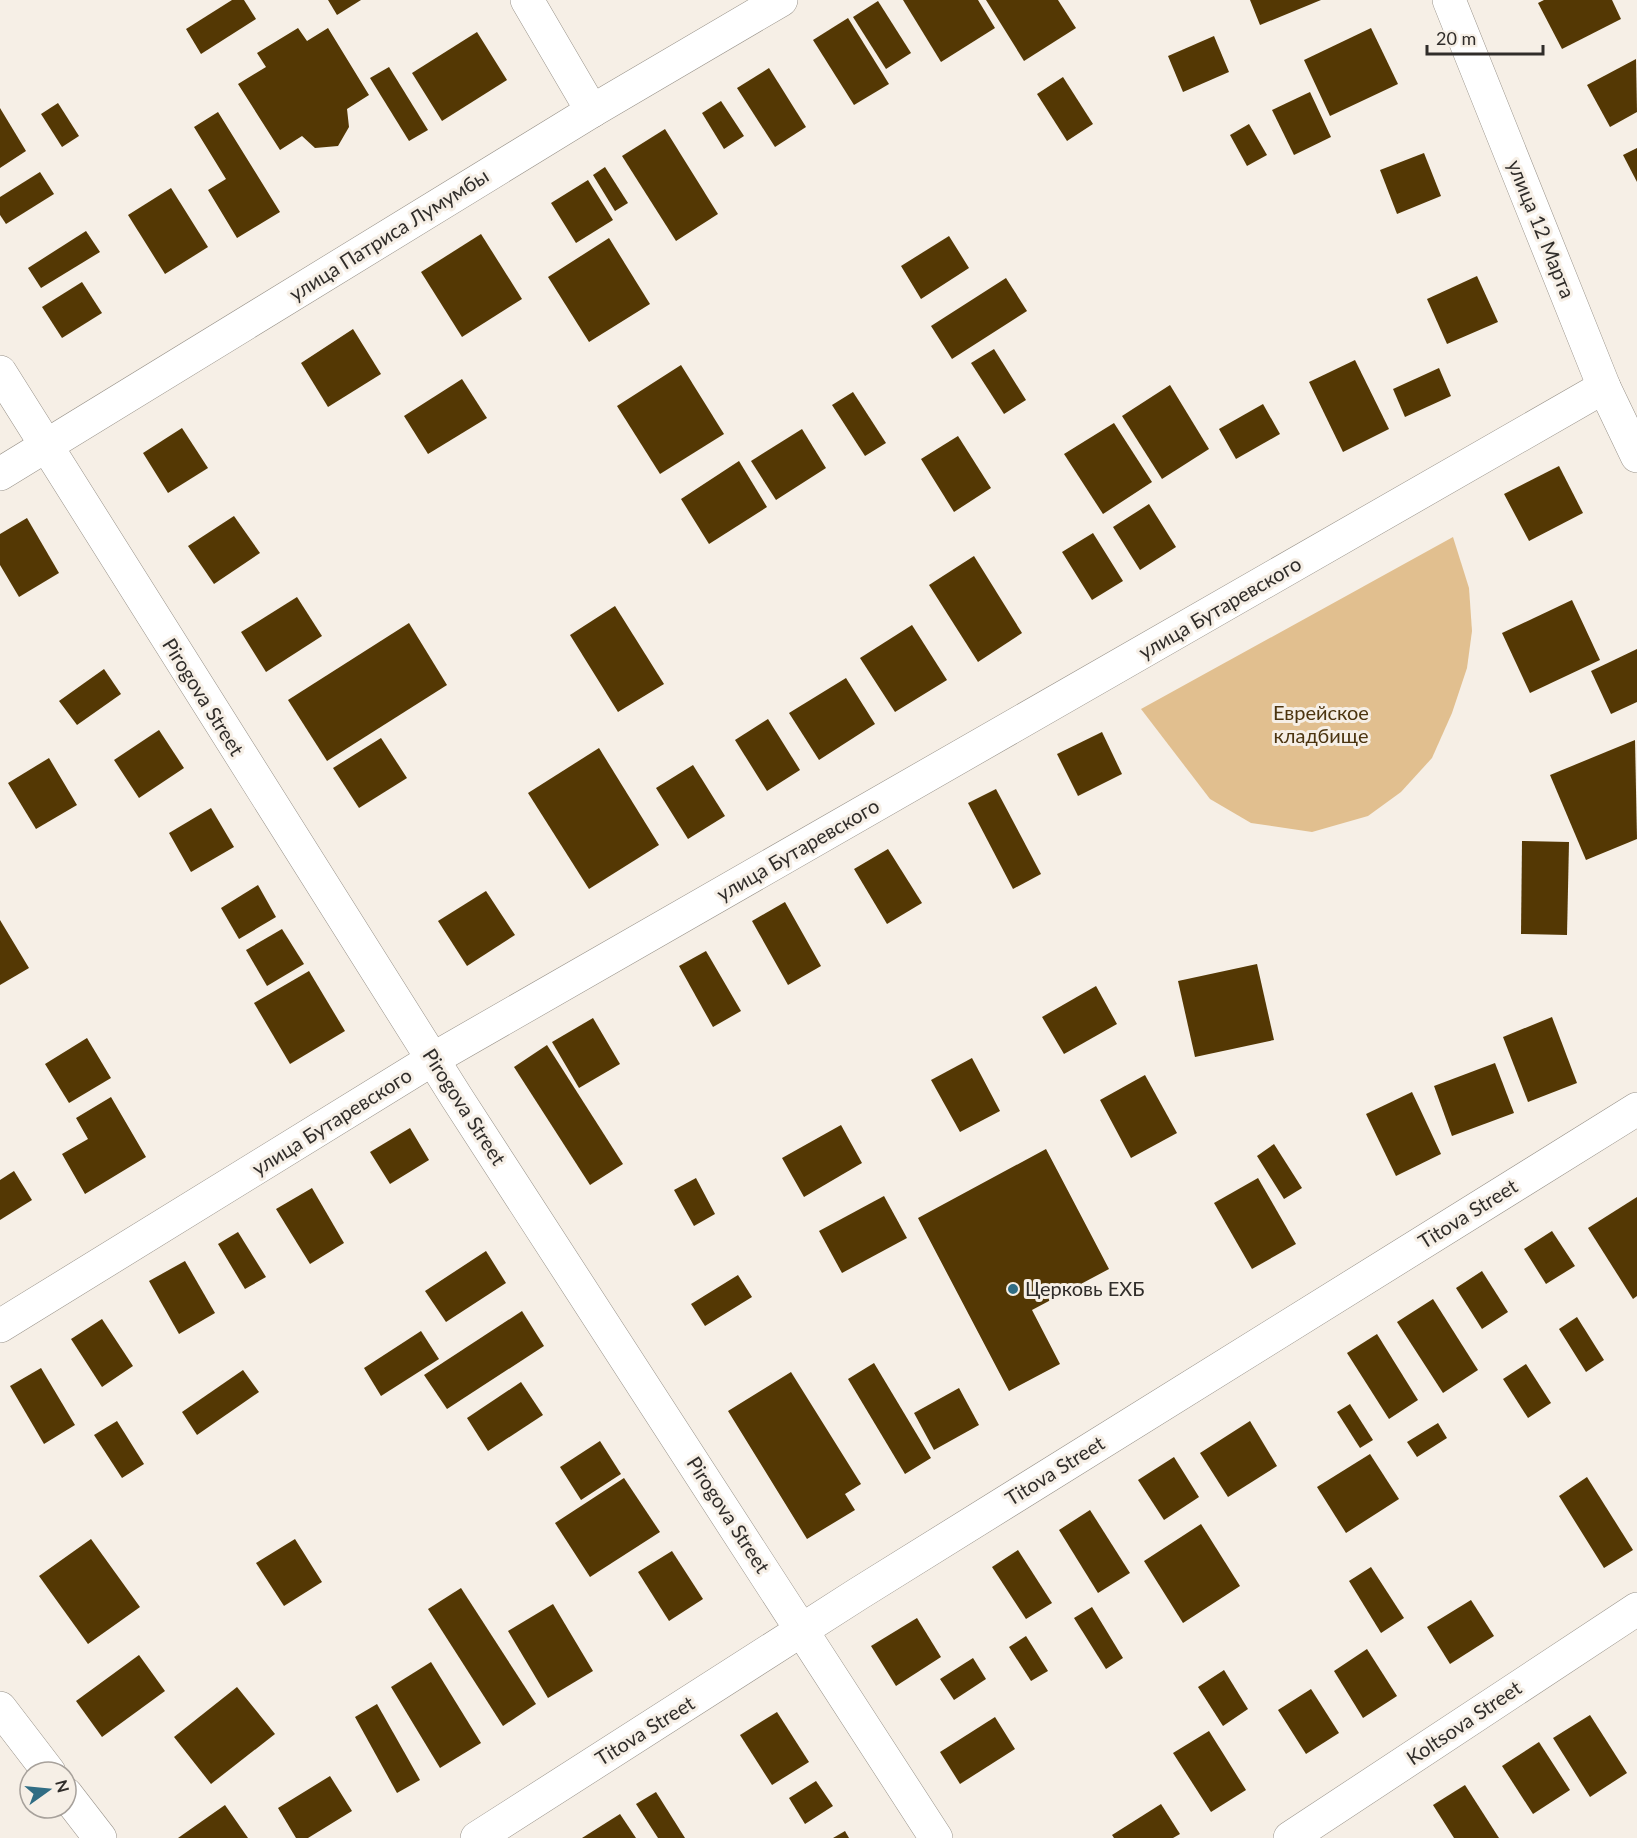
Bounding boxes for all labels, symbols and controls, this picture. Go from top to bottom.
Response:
scale bar [1427,18,1542,56]
text: 20 m [1436,27,1476,49]
street label: улица 12 Марта [1503,156,1581,301]
street label: улица Патриса Лумумбы [284,163,493,305]
street label: улица Бутаревского [1134,551,1305,663]
street label: Pirogova Street [158,633,250,760]
park label: Еврейское кладбище [1273,700,1369,747]
street label: улица Бутаревского [712,793,883,905]
street label: Pirogova Street [418,1044,511,1169]
street label: улица Бутаревского [247,1062,416,1180]
street label: Titova Street [1413,1173,1522,1253]
place label: Церковь ЕХБ [1025,1276,1145,1300]
marker: Церковь ЕХБ [1006,1282,1020,1296]
street label: Titova Street [1000,1430,1109,1510]
street label: Pirogova Street [682,1452,775,1577]
street label: Koltsova Street [1401,1675,1525,1769]
street label: Titova Street [590,1690,699,1770]
north arrow [18,1760,78,1820]
text: N [52,1778,74,1794]

